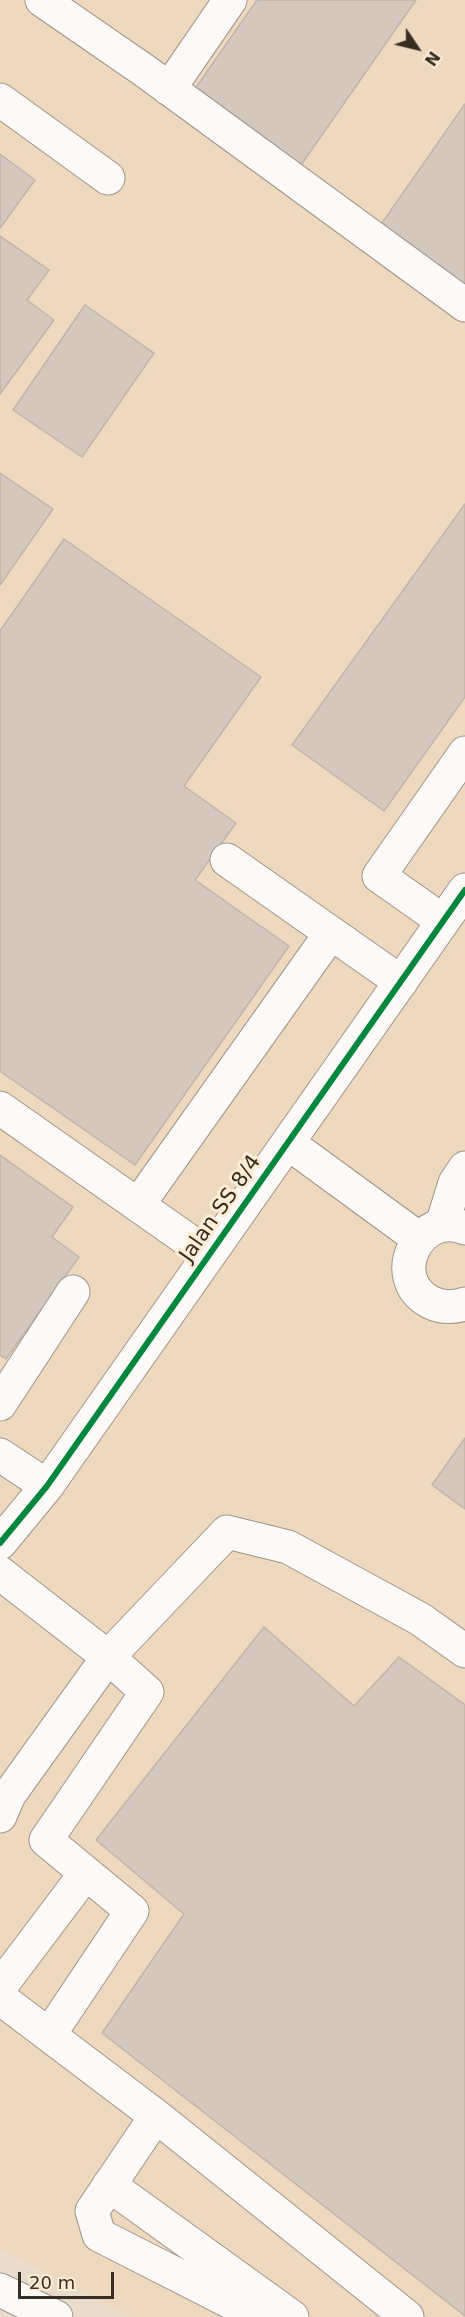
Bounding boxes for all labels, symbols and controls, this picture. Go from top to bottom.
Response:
north arrow [387,18,447,78]
text: N [421,48,444,70]
street label: Jalan SS 8/4 [175,1151,267,1267]
scale bar [21,2260,117,2298]
text: 20 m [29,2272,75,2293]

